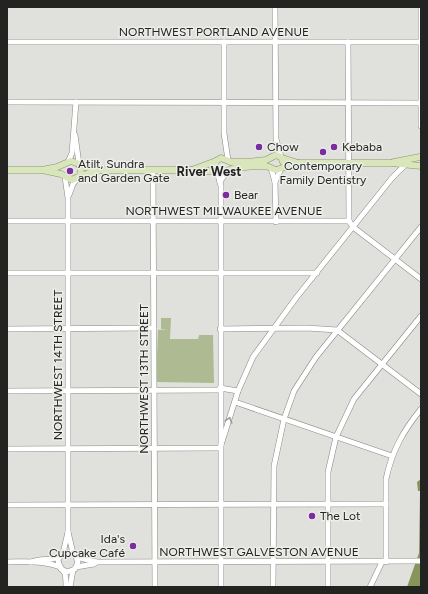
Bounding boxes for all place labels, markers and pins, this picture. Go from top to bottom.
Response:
place label: Chow [267,140,299,154]
place label: Kebaba [342,140,382,154]
marker: Chow [254,142,264,152]
marker: Kebaba [329,142,339,152]
marker: Contemporary Family Dentistry [318,147,328,157]
place label: Atilt, Sundra and Garden Gate [78,157,170,185]
place label: Contemporary Family Dentistry [280,159,367,187]
marker: Atilt, Sundra and Garden Gate [65,166,75,176]
place label: Bear [234,188,258,202]
marker: Bear [221,190,231,200]
place label: The Lot [320,509,361,523]
marker: The Lot [307,511,317,521]
place label: Ida's Cupcake Café [49,532,125,560]
marker: Ida's Cupcake Café [128,541,138,551]

